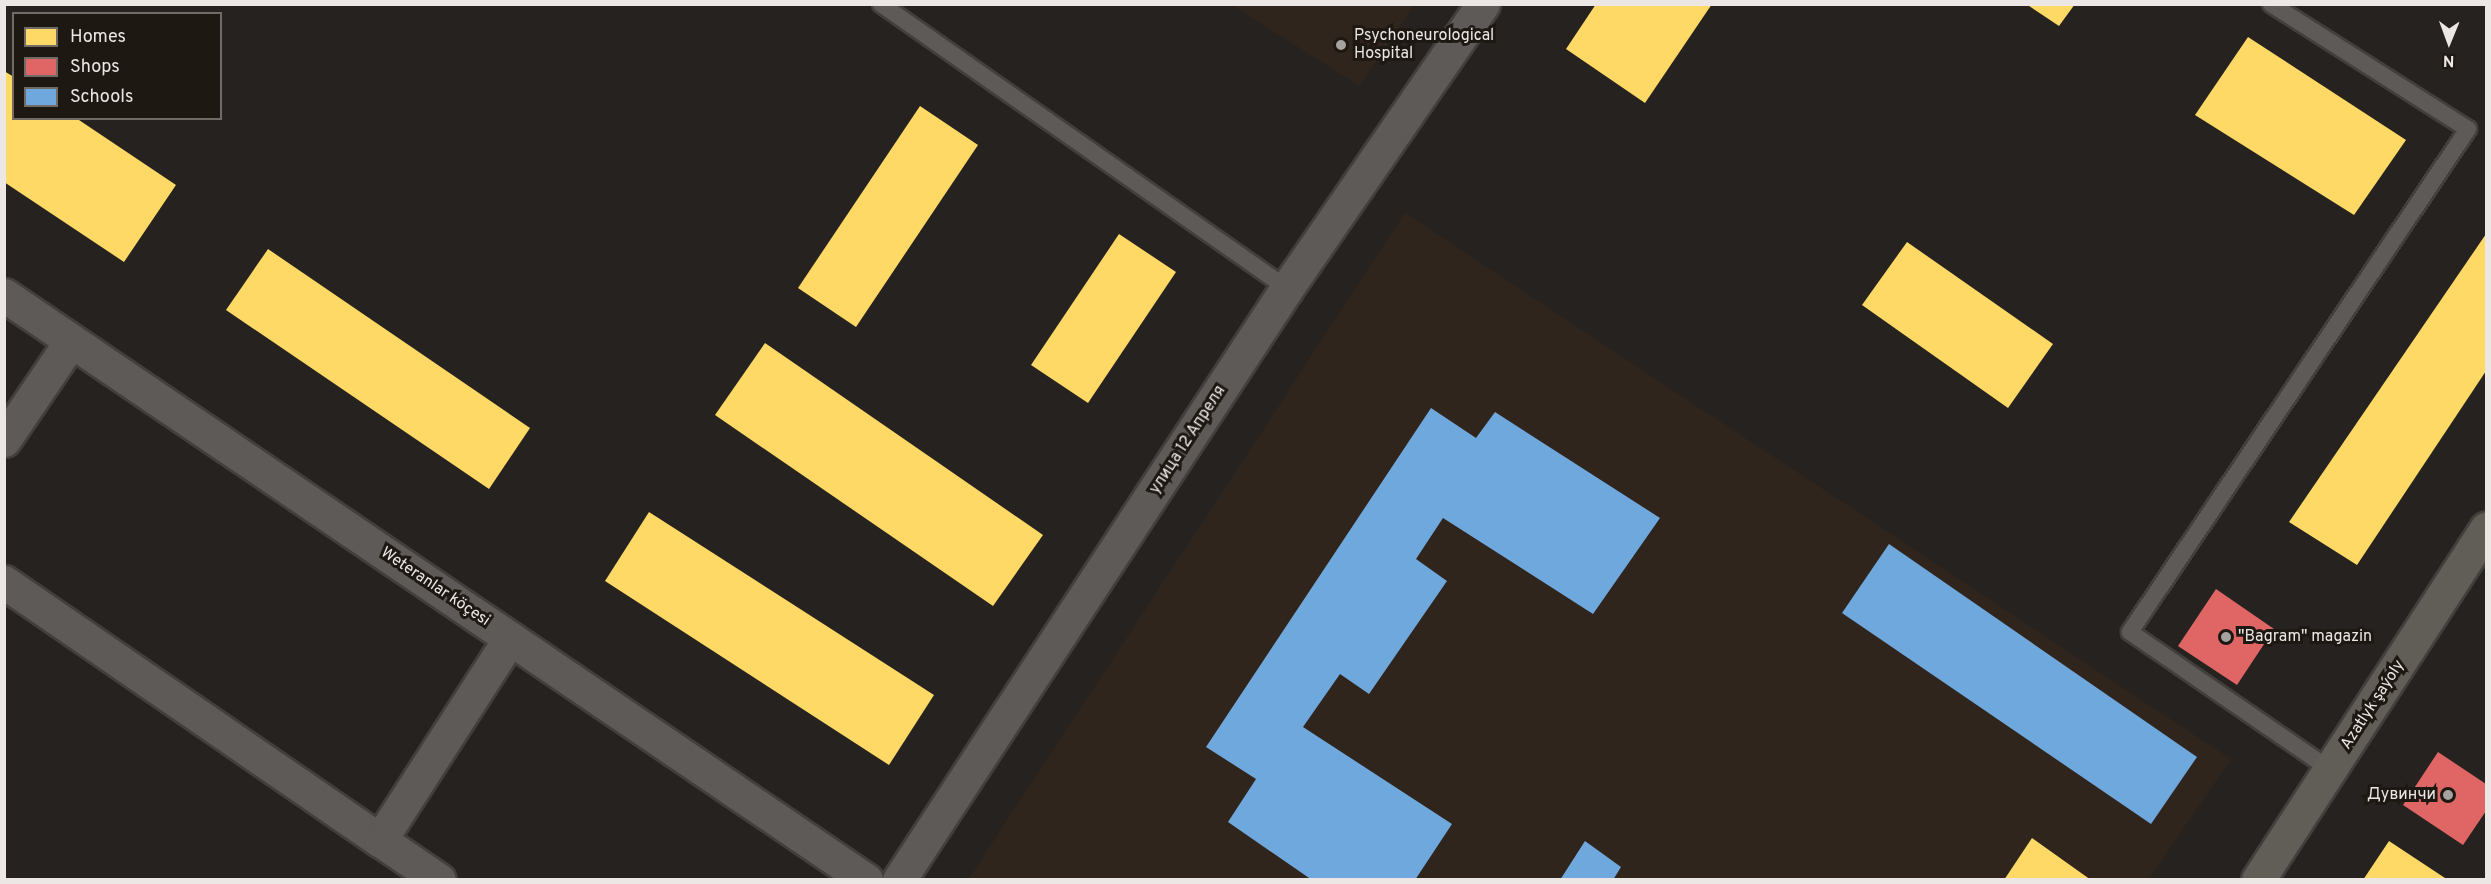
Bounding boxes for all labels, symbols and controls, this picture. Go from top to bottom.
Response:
legend [12,12,222,120]
north arrow [2419,12,2479,72]
text: Homes [70,26,126,49]
place label: Psychoneurological Hospital [1354,26,1494,64]
marker: Psychoneurological Hospital [1332,36,1350,54]
text: N [2443,50,2455,70]
text: Shops [70,56,120,79]
text: Schools [70,86,133,109]
street label: улица 12 Апреля [1146,382,1230,498]
street label: Weteranlar köçesi [377,543,493,631]
place label: "Bagram" magazin [2238,627,2372,647]
marker: "Bagram" magazin [2219,630,2233,644]
street label: Azatlyk şaýoly [2337,657,2409,753]
place label: Дувинчи [2367,785,2436,805]
marker: Дувинчи [2441,788,2455,802]

